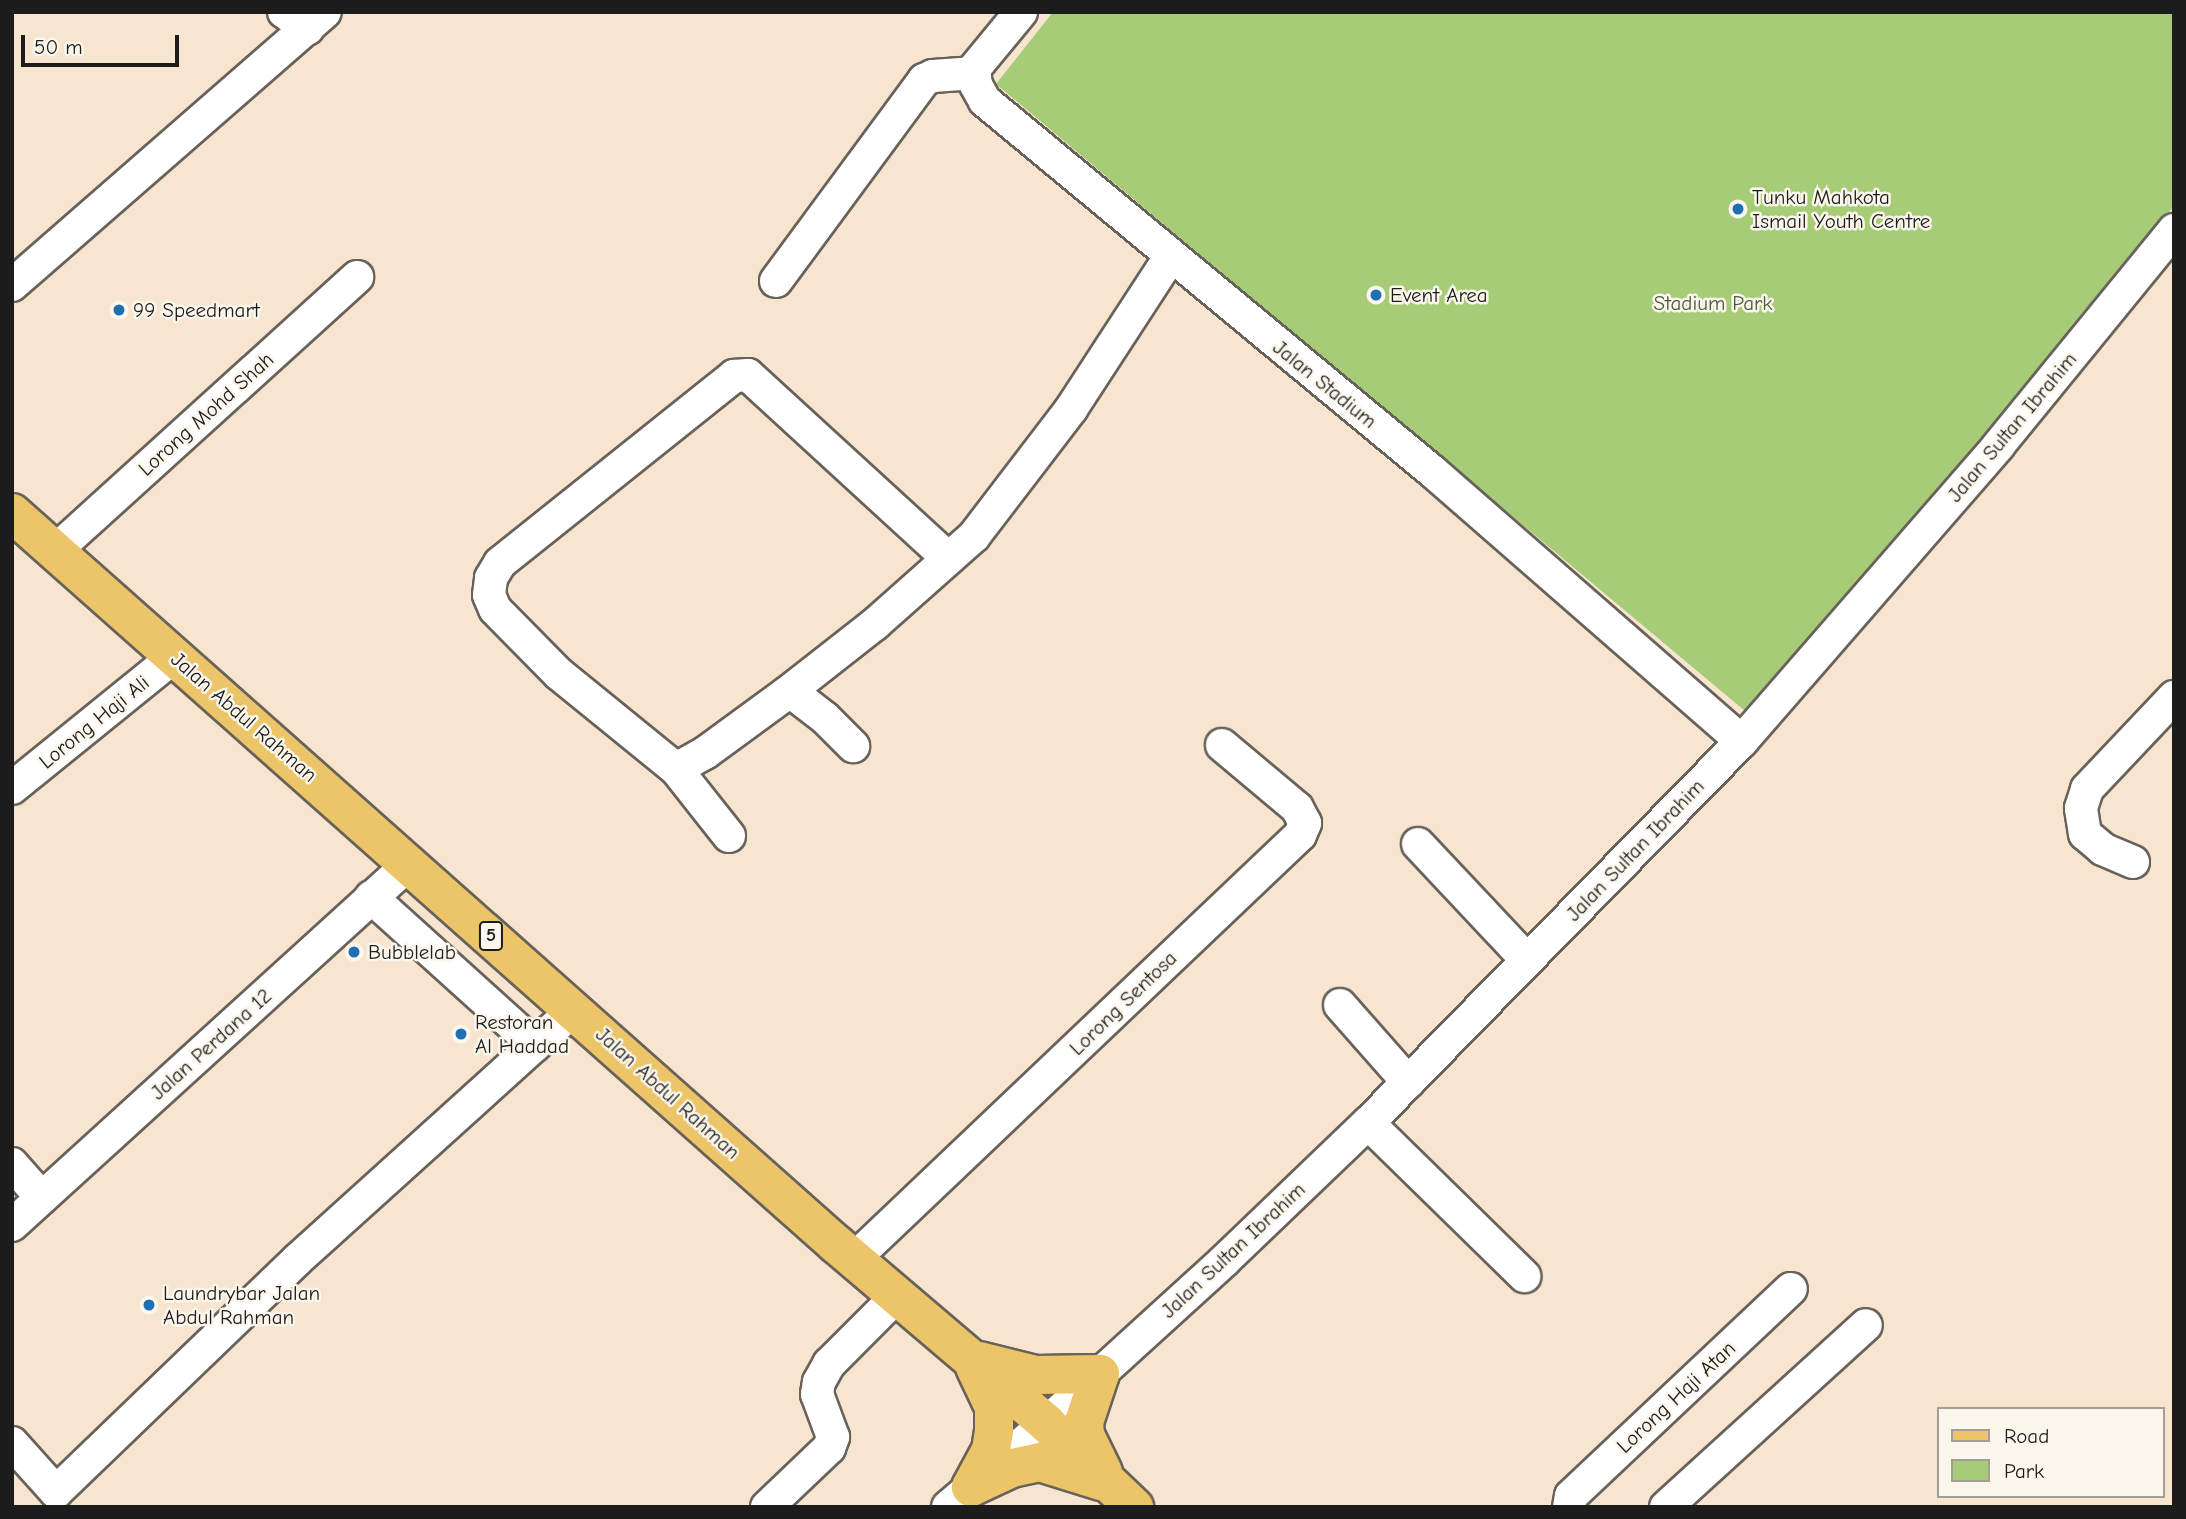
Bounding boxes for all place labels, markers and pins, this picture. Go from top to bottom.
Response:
place label: Tunku Mahkota Ismail Youth Centre [1752,184,1930,234]
marker: Tunku Mahkota Ismail Youth Centre [1730,201,1746,217]
place label: Event Area [1390,282,1488,308]
marker: Event Area [1368,287,1384,303]
place label: 99 Speedmart [133,297,260,323]
marker: 99 Speedmart [111,302,127,318]
place label: Bubblelab [368,939,456,965]
marker: Bubblelab [346,944,362,960]
place label: Restoran Al Haddad [475,1009,569,1059]
marker: Restoran Al Haddad [453,1026,469,1042]
place label: Laundrybar Jalan Abdul Rahman [163,1280,320,1330]
marker: Laundrybar Jalan Abdul Rahman [141,1297,157,1313]

